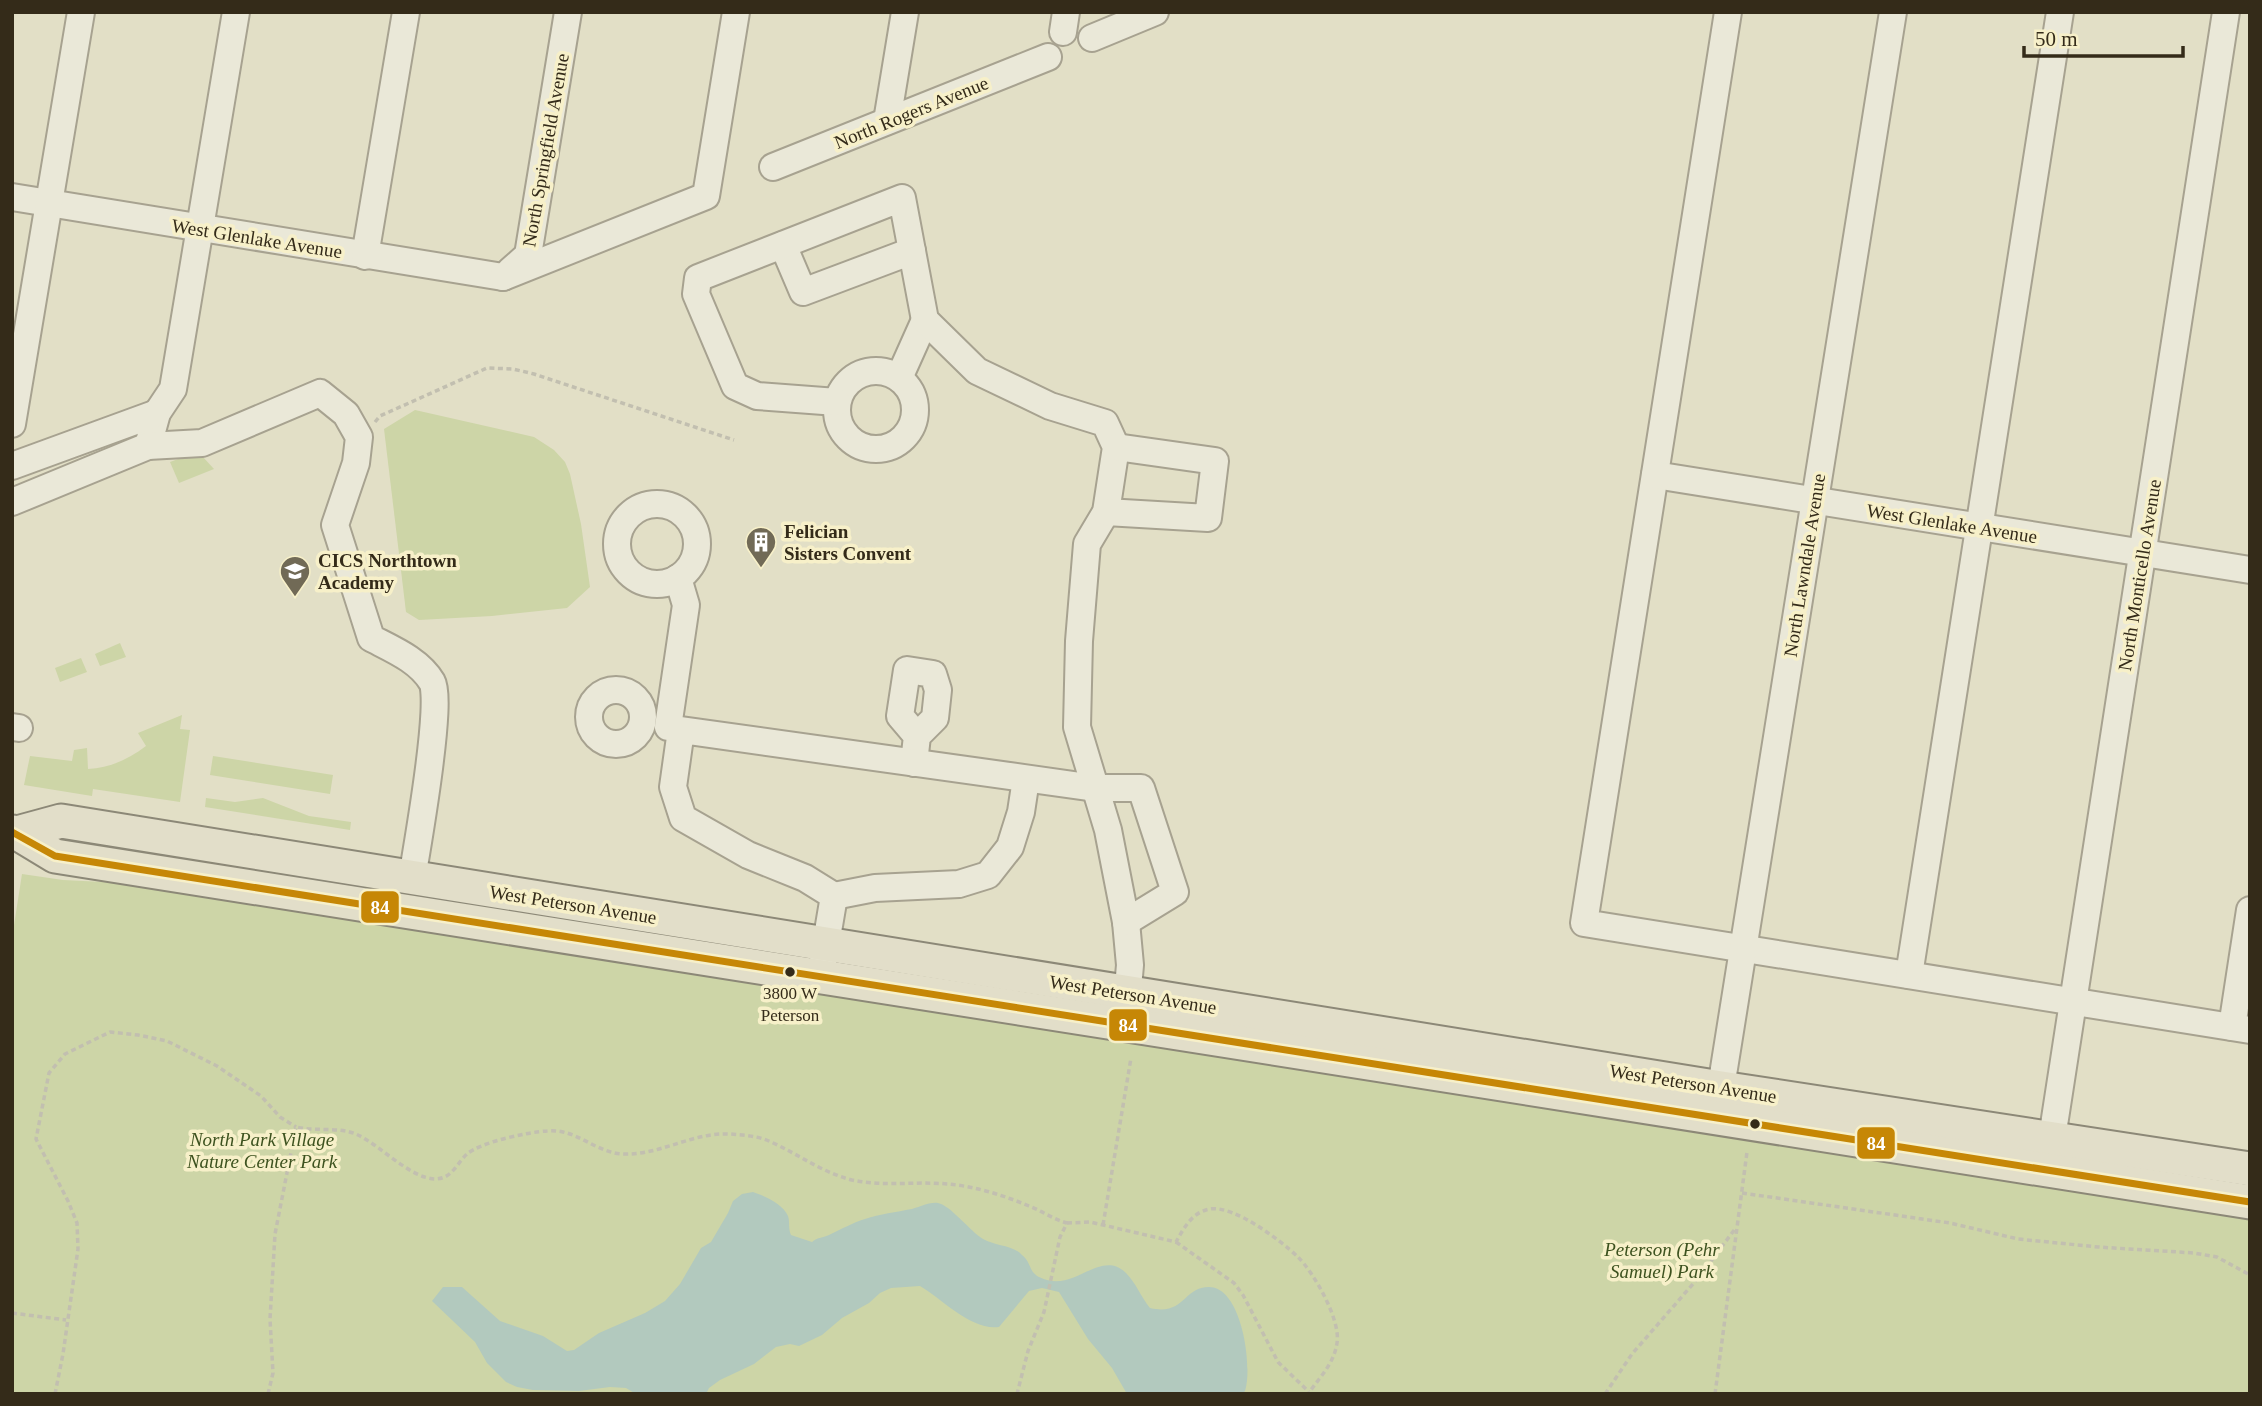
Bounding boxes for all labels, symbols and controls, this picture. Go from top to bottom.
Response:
scale bar [2024,14,2183,58]
text: 50 m [2035,27,2078,51]
street label: North Springfield Avenue [518,52,573,248]
street label: North Rogers Avenue [831,72,991,153]
street label: West Glenlake Avenue [170,215,344,262]
street label: North Lawndale Avenue [1780,472,1829,658]
street label: North Monticello Avenue [2114,478,2165,672]
street label: West Glenlake Avenue [1865,500,2039,547]
place label: Felician Sisters Convent [784,521,912,564]
building icon: Felician Sisters Convent [744,525,778,569]
place label: CICS Northtown Academy [318,550,457,593]
school or university icon: CICS Northtown Academy [278,554,312,598]
street label: West Peterson Avenue [488,881,658,928]
line badge: 84 [360,890,400,924]
text: 84 [371,897,390,918]
marker: 3800 W Peterson [783,965,797,979]
street label: West Peterson Avenue [1048,971,1218,1018]
place label: 3800 W Peterson [761,984,820,1025]
line badge: 84 [1108,1008,1148,1042]
text: 84 [1119,1015,1138,1036]
street label: West Peterson Avenue [1608,1060,1778,1107]
unlabelled marker [1748,1117,1762,1131]
line badge: 84 [1856,1126,1896,1160]
park label: North Park Village Nature Center Park [186,1129,338,1172]
text: 84 [1867,1133,1886,1154]
park label: Peterson (Pehr Samuel) Park [1603,1239,1720,1283]

